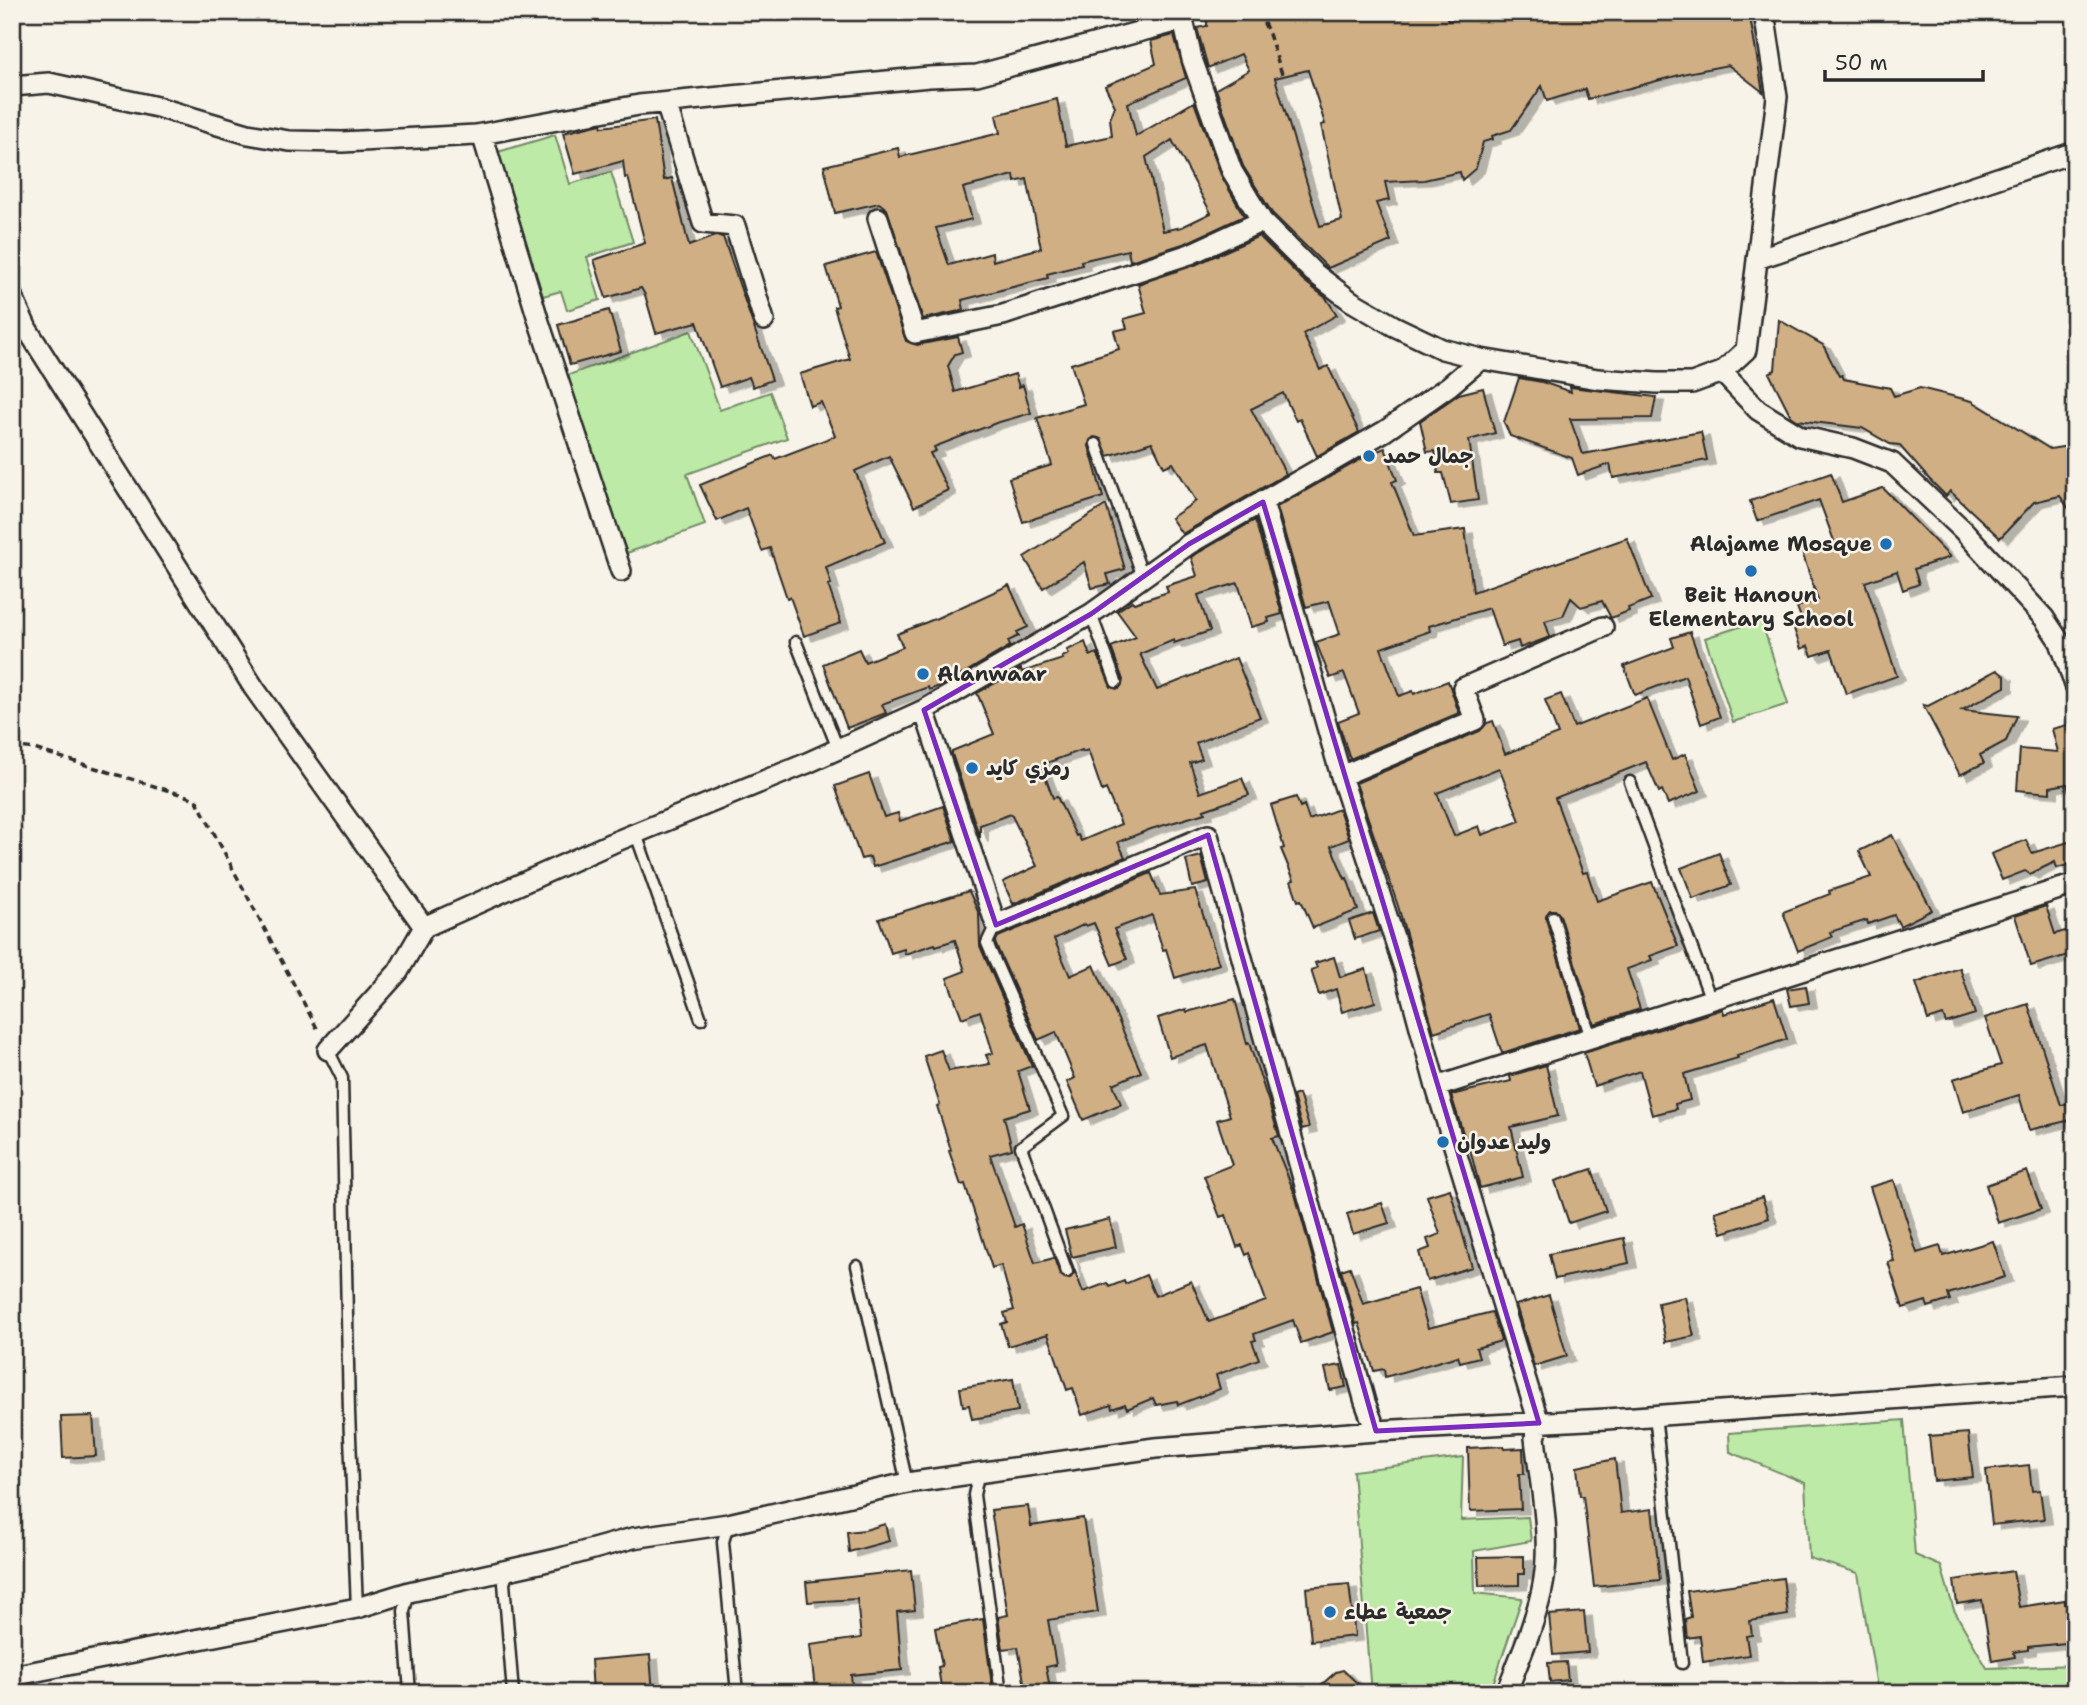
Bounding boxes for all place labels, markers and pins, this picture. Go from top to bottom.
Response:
place label: جمال حمد [1383,442,1474,470]
marker: جمال حمد [1361,448,1377,464]
place label: Alajame Mosque [1690,530,1872,558]
marker: Alajame Mosque [1878,536,1894,552]
marker: Beit Hanoun Elementary School [1743,563,1759,579]
place label: Beit Hanoun Elementary School [1648,581,1854,633]
place label: Alanwaar [937,660,1047,688]
marker: Alanwaar [915,666,931,682]
place label: رمزي كايد [986,754,1070,784]
marker: رمزي كايد [964,760,980,776]
place label: وليد عدوان [1457,1128,1551,1156]
marker: وليد عدوان [1435,1134,1451,1150]
place label: جمعية عطاء [1344,1598,1452,1626]
marker: جمعية عطاء [1322,1604,1338,1620]

